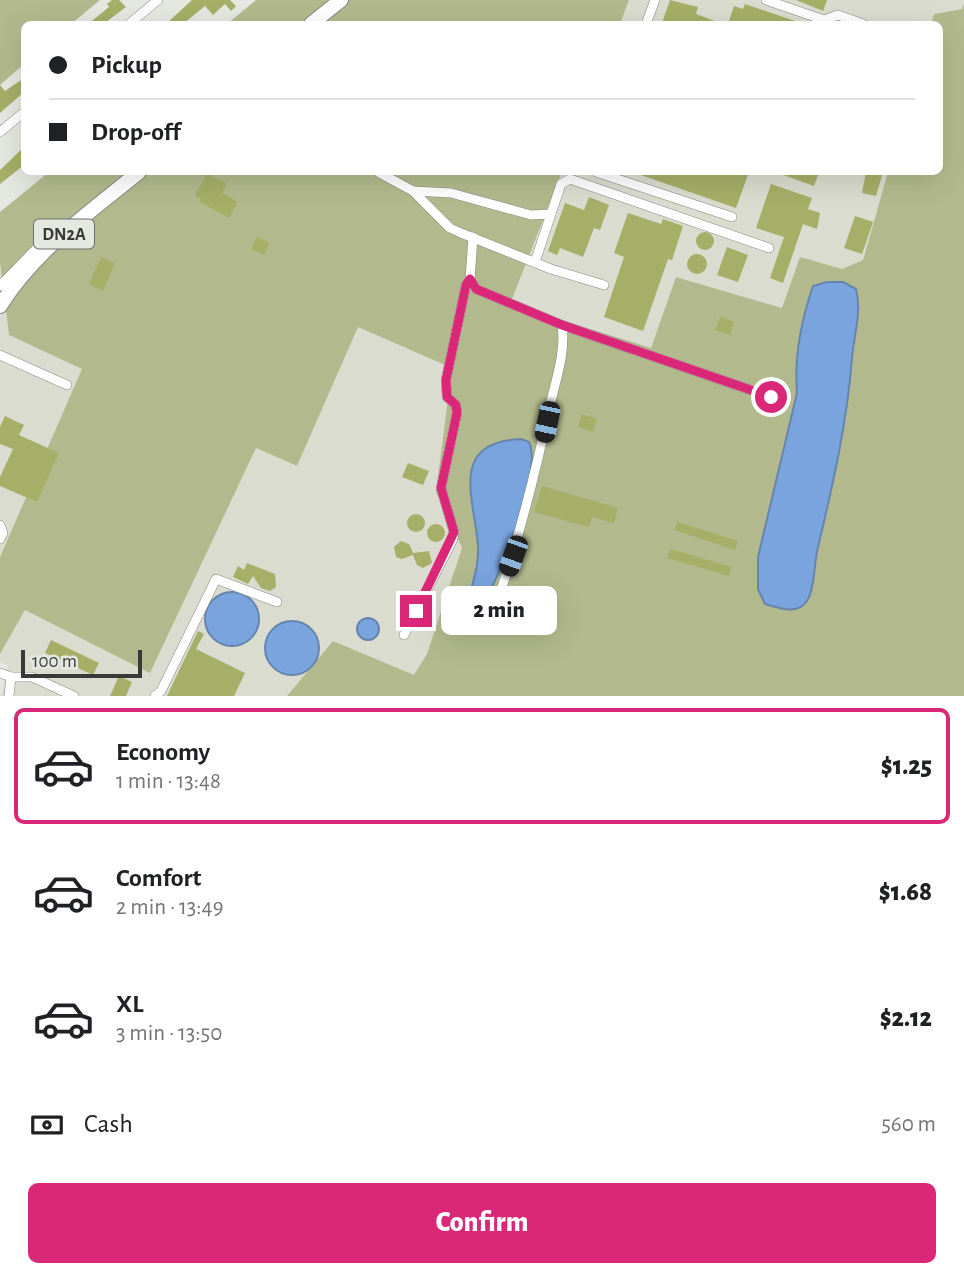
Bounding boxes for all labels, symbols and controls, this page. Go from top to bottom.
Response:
text: Pickup [91,52,162,78]
text: Drop-off [91,119,180,145]
road number: DN2A [34,220,94,248]
route start [755,381,787,413]
car [533,399,562,445]
car [496,533,531,579]
callout: 2 min [440,586,556,636]
route end [400,595,432,627]
text: 2 min [473,599,525,622]
scale bar [21,647,142,679]
text: 100 m [32,652,77,671]
icon: car [32,735,95,798]
text: Economy [116,739,210,765]
text: $1.25 [881,753,932,779]
text: 1 min · 13:48 [116,770,221,793]
icon: car [32,861,95,924]
text: Comfort [116,865,201,891]
text: $1.68 [879,879,932,905]
text: 2 min · 13:49 [116,896,223,919]
icon: car [32,987,95,1050]
text: XL [116,991,143,1017]
text: $2.12 [880,1005,932,1031]
text: 3 min · 13:50 [116,1022,222,1045]
icon: cash [28,1106,66,1144]
text: Cash [84,1111,133,1137]
text: 560 m [881,1113,936,1136]
button: Confirm [28,1183,936,1263]

